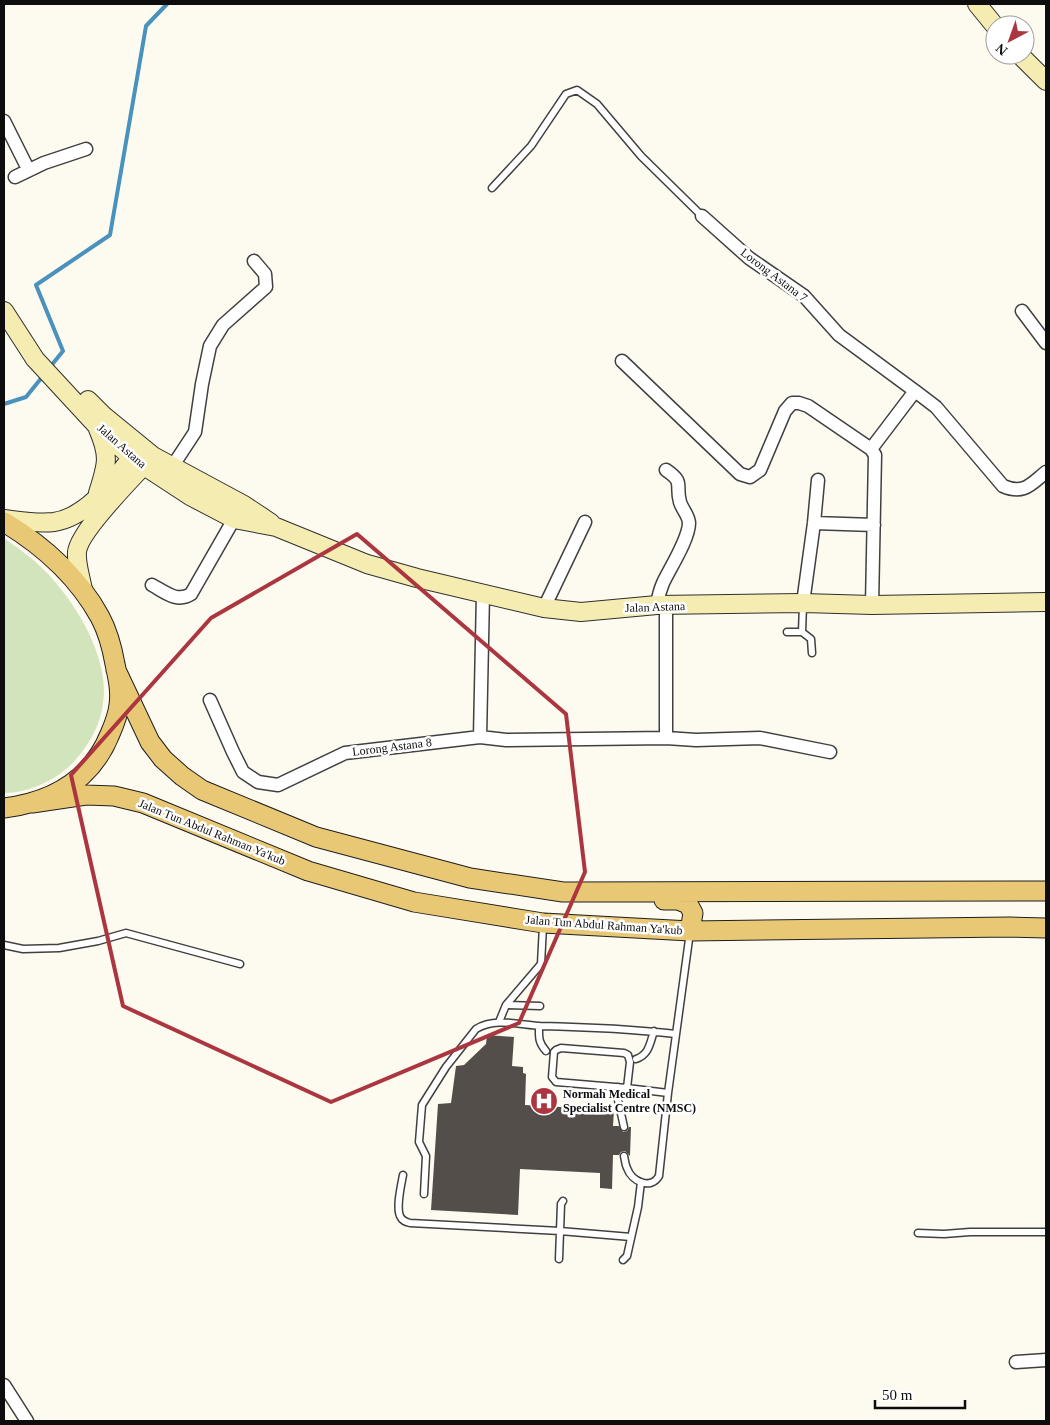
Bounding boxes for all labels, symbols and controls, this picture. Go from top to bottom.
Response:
north arrow [985,15,1035,65]
text: N [993,40,1011,58]
street label: Lorong Astana 7 [738,245,810,305]
street label: Jalan Astana [95,421,150,472]
street label: Jalan Astana [625,599,686,615]
street label: Lorong Astana 8 [351,735,433,759]
street label: Jalan Tun Abdul Rahman Ya'kub [137,796,287,868]
street label: Jalan Tun Abdul Rahman Ya'kub [525,913,683,937]
hospital icon: Normah Medical Specialist Centre (NMSC) [529,1086,559,1116]
place label: Normah Medical Specialist Centre (NMSC) [563,1087,696,1115]
scale bar [875,1378,965,1410]
text: 50 m [882,1387,913,1403]

